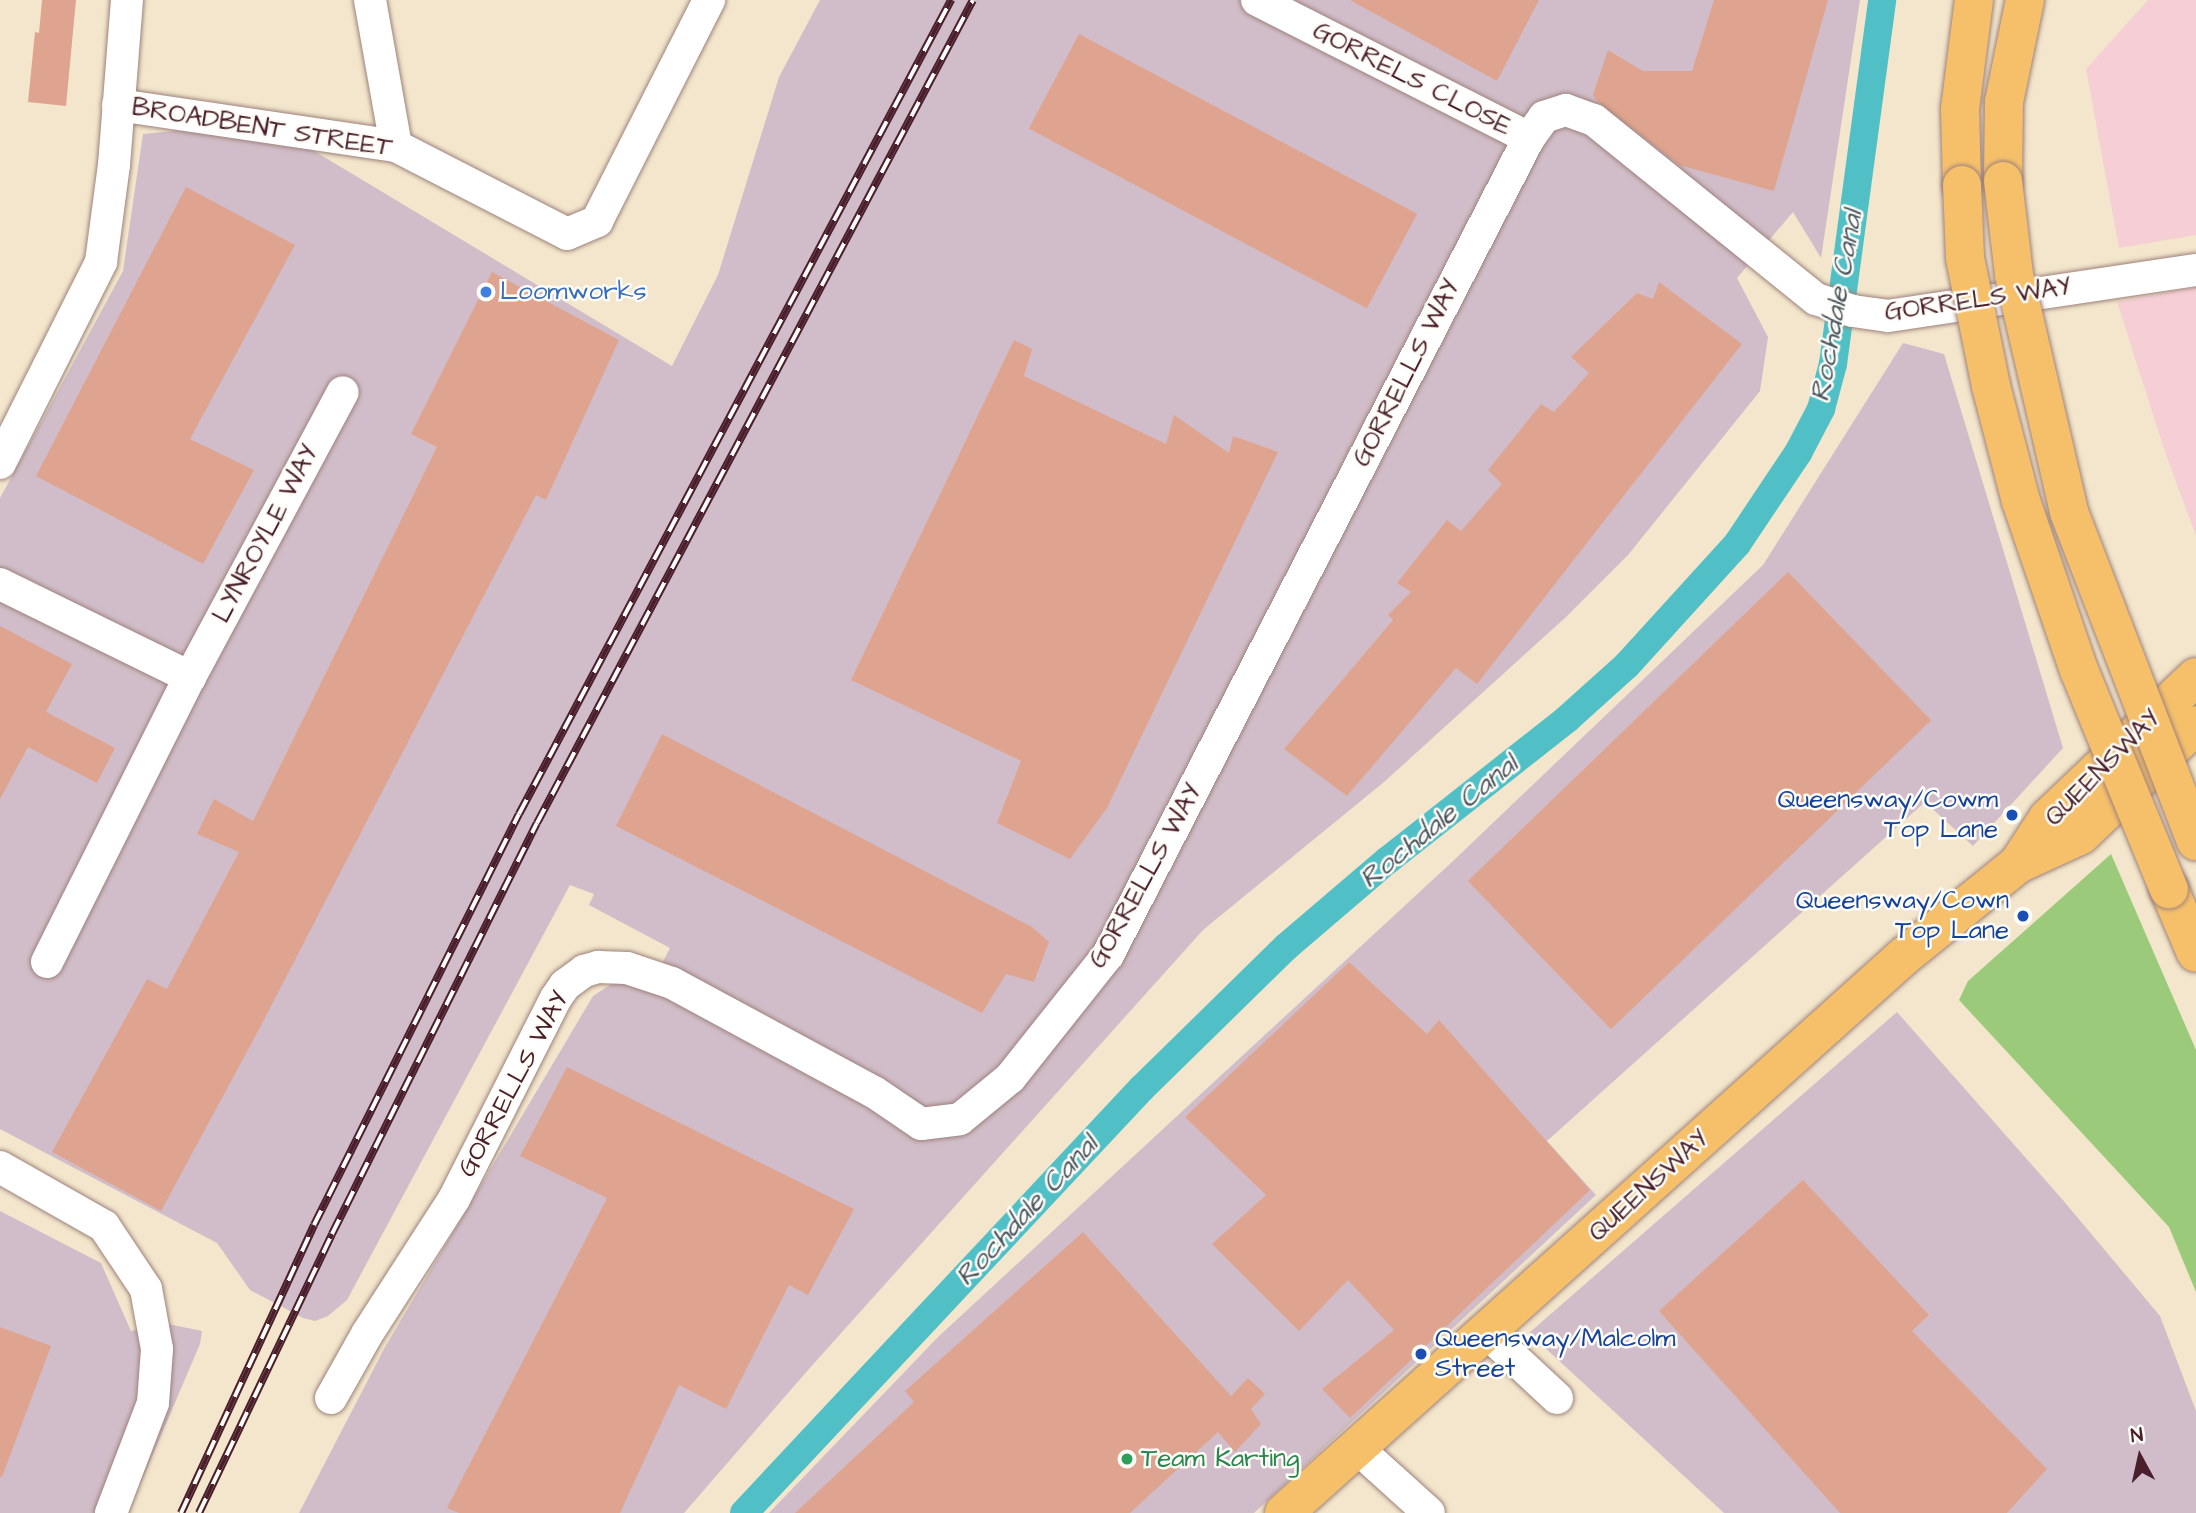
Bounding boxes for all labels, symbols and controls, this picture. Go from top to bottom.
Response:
street label: GORRELS CLOSE [1307,15,1517,143]
street label: BROADBENT STREET [130,92,394,164]
water label: Rochdale Canal [1804,208,1870,404]
street label: GORRELS WAY [1883,271,2073,329]
street label: GORRELLS WAY [1346,274,1468,472]
place label: Loomworks [500,276,647,308]
marker: Loomworks [478,284,494,300]
street label: LYNROYLE WAY [206,440,326,628]
street label: QUEENSWAY [2038,703,2168,833]
water label: Rochdale Canal [1353,748,1525,896]
street label: GORRELLS WAY [1082,778,1210,974]
place label: Queensway/Cowm Top Lane [1777,784,1998,846]
marker: Queensway/Cowm Top Lane [2004,807,2020,823]
place label: Queensway/Cown Top Lane [1796,885,2009,946]
marker: Queensway/Cown Top Lane [2015,908,2031,924]
street label: GORRELLS WAY [452,986,576,1182]
street label: QUEENSWAY [1582,1124,1716,1248]
water label: Rochdale Canal [949,1129,1105,1293]
place label: Queensway/Malcolm Street [1435,1323,1676,1384]
marker: Queensway/Malcolm Street [1413,1346,1429,1362]
north arrow [2105,1422,2175,1492]
text: N [2129,1422,2145,1450]
place label: Team Karting [1141,1443,1299,1475]
marker: Team Karting [1119,1451,1135,1467]

